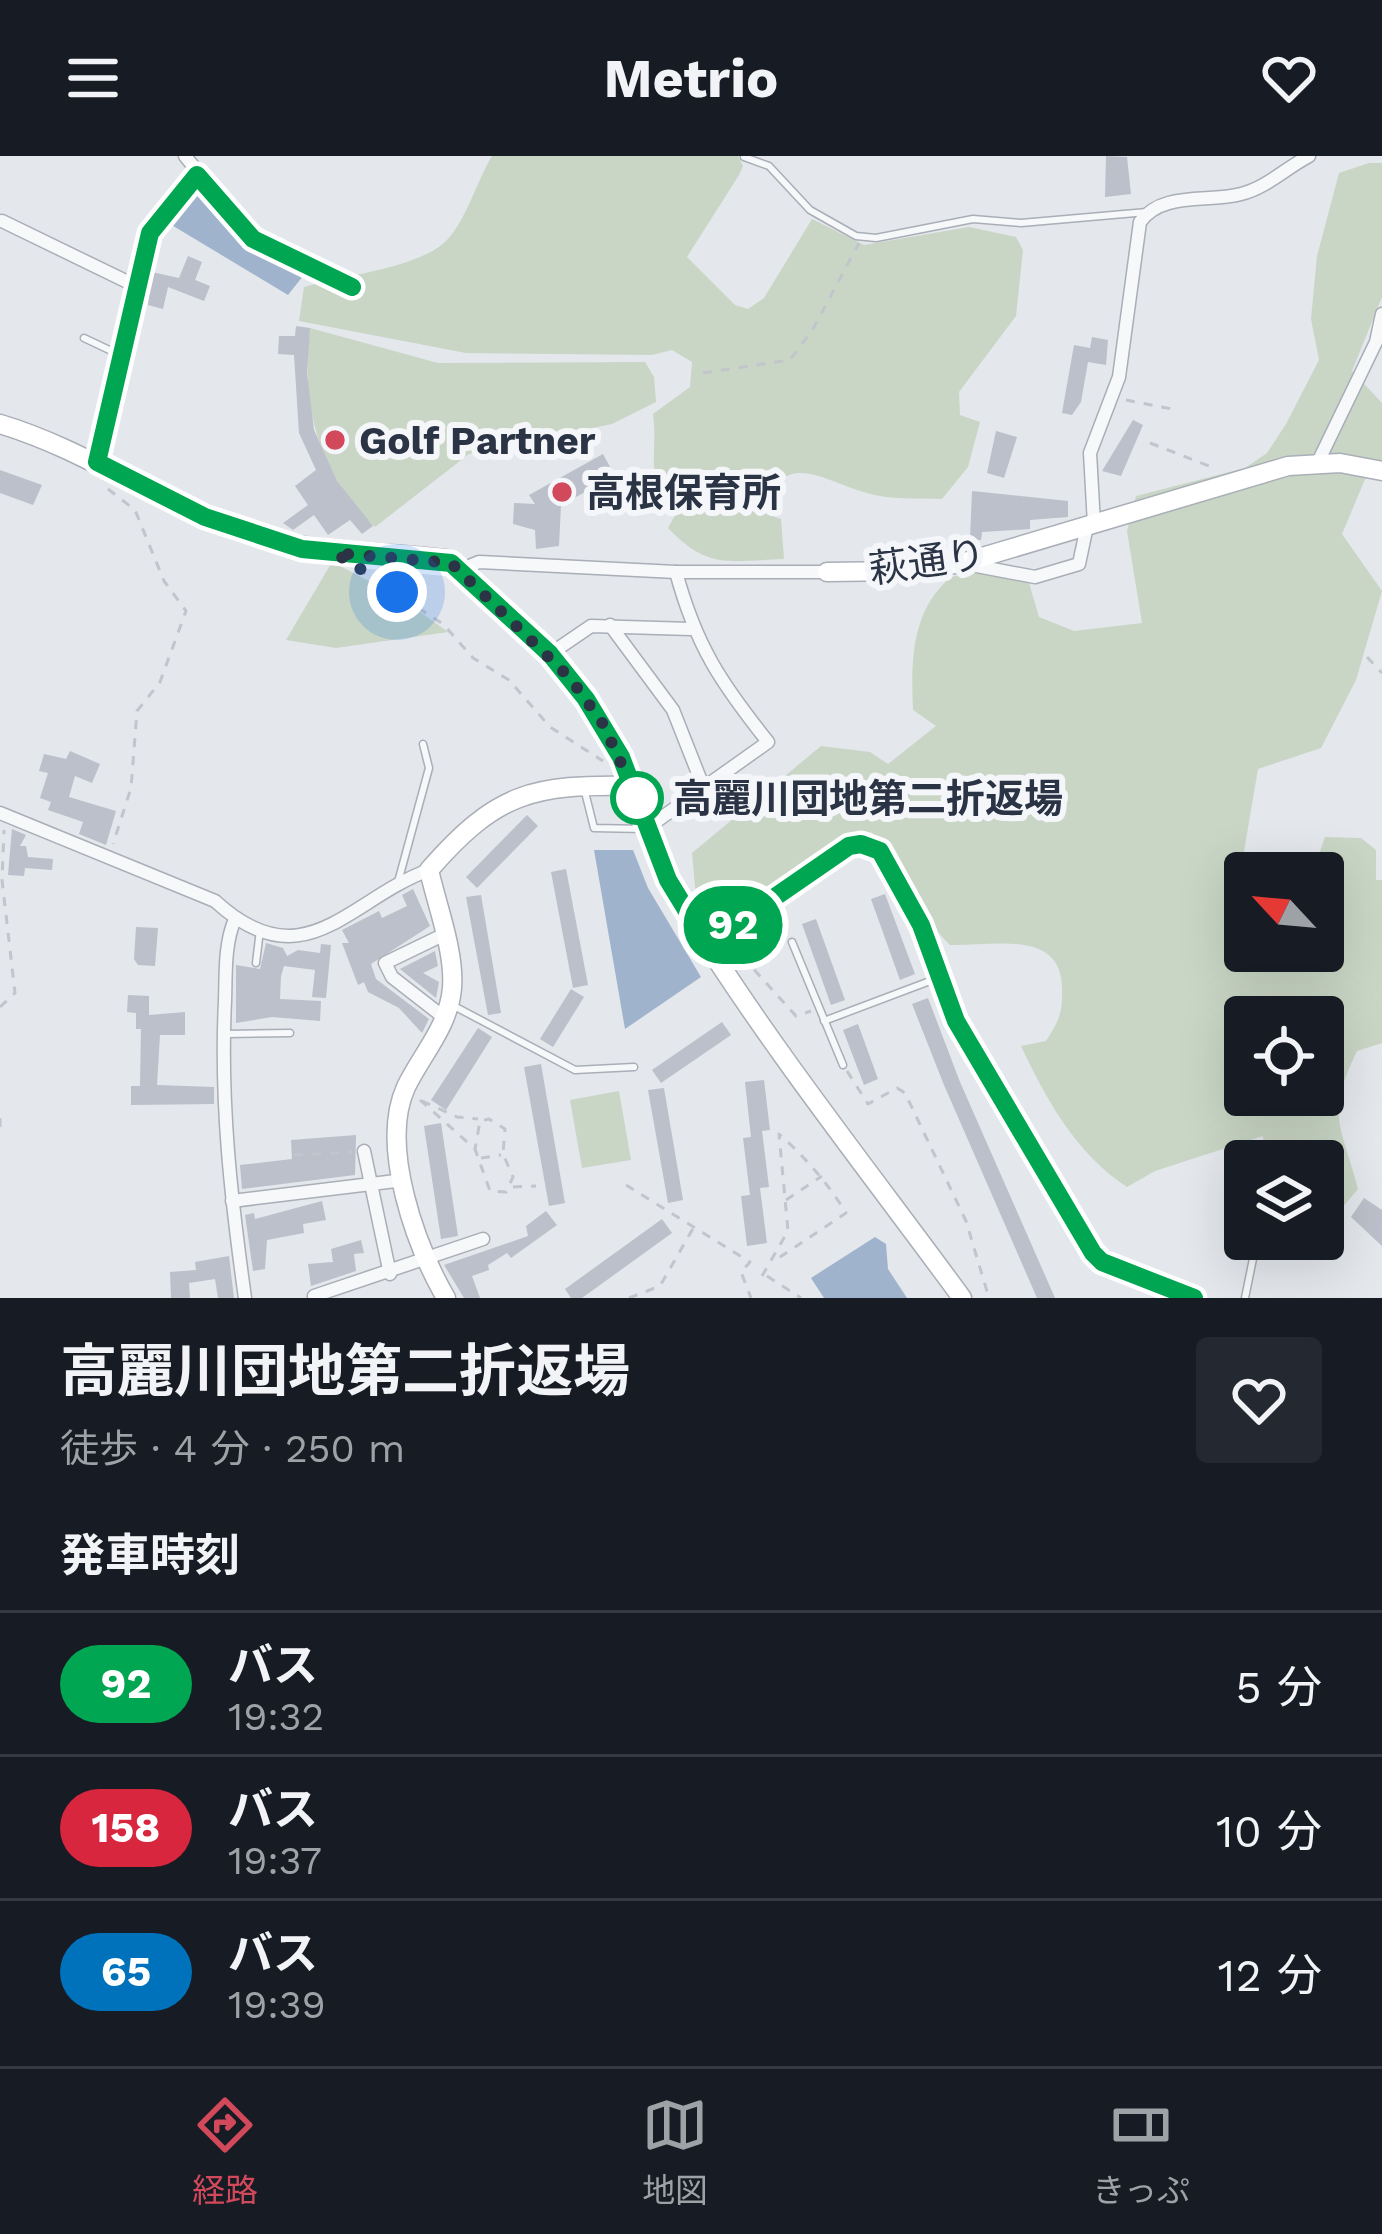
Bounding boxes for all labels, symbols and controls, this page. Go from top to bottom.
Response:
icon: menu [60,45,126,111]
icon: heart [1256,45,1322,111]
text: Metrio [604,47,778,110]
place label: Golf Partner [359,418,596,463]
marker: Golf Partner [322,427,348,453]
place label: 高根保育所 [586,470,781,515]
marker: 高根保育所 [549,479,575,505]
street label: 萩通り [866,531,988,592]
your location [367,562,427,622]
marker: 高麗川団地第二折返場 [612,773,662,823]
place label: 高麗川団地第二折返場 [673,776,1063,821]
north arrow [1224,852,1344,972]
map controls [1224,852,1344,1260]
line badge: 92 [679,886,787,964]
text: 92 [708,900,758,949]
button: locate [1224,996,1344,1116]
button: layers [1224,1140,1344,1260]
button: heart [1196,1337,1322,1463]
text: 高麗川団地第二折返場 [60,1338,630,1405]
text: 徒歩 · 4 分 · 250 m [60,1426,405,1471]
text: 発車時刻 [60,1529,240,1582]
text: バス [228,1639,318,1692]
text: 92 [101,1659,151,1708]
text: 5 分 [1235,1661,1322,1714]
text: 19:32 [228,1694,324,1739]
text: バス [228,1783,318,1836]
text: 158 [92,1803,160,1852]
text: 10 分 [1216,1805,1322,1858]
text: 19:37 [228,1838,322,1883]
text: バス [228,1927,318,1980]
text: 65 [101,1947,151,1996]
text: 12 分 [1218,1949,1322,2002]
text: 19:39 [228,1982,326,2027]
tab: 経路 [192,2092,258,2212]
tab: 地図 [642,2092,708,2212]
tab: きっぷ [1092,2092,1190,2212]

